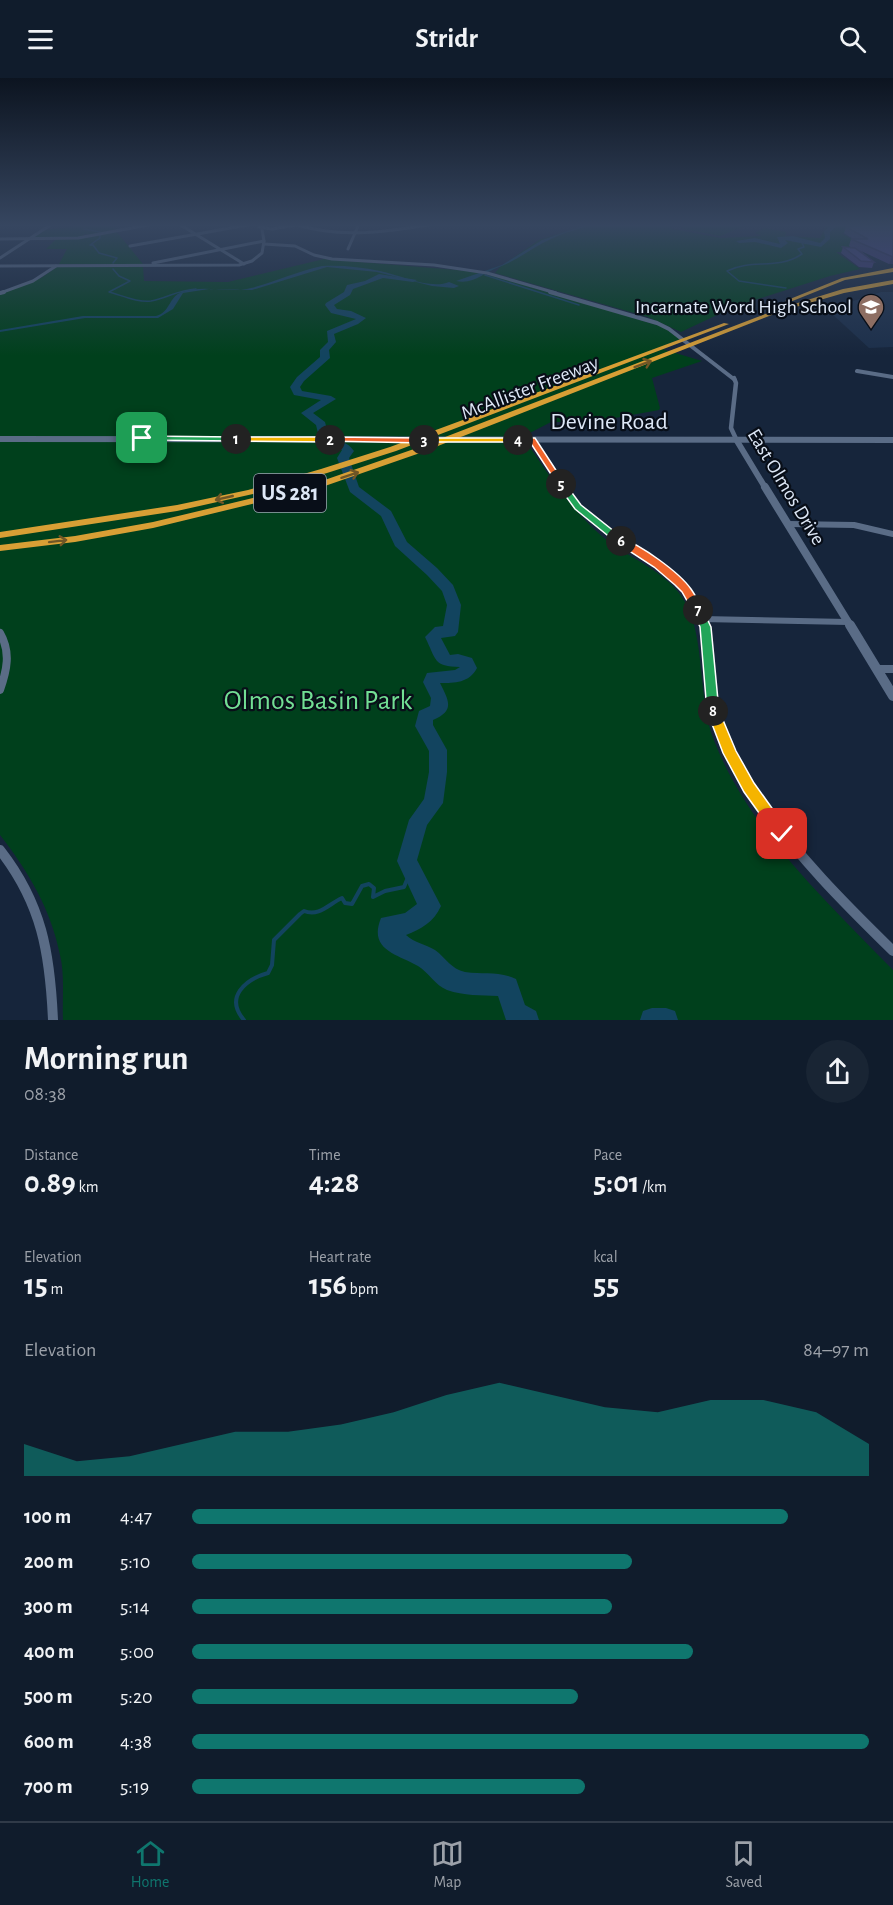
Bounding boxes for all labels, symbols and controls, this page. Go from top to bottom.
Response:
icon: menu [24,23,57,56]
icon: search [836,23,869,56]
text: Stridr [415,25,478,52]
school or university icon: Incarnate Word High School [856,292,886,330]
place label: Incarnate Word High School [635,297,852,317]
street label: McAllister Freeway [459,352,602,423]
one-way arrow [633,357,651,368]
street label: Devine Road [550,410,668,434]
pin [116,412,167,463]
icon: arrive [125,421,158,454]
pin: 1 [221,424,251,454]
pin: 2 [315,425,345,455]
pin: 3 [409,425,439,455]
pin: 4 [503,425,533,455]
street label: East Olmos Drive [744,426,828,548]
text: 1 [233,431,239,447]
text: 2 [326,432,334,448]
text: 3 [421,432,427,448]
text: 4 [514,432,522,448]
one-way arrow [340,468,359,479]
pin: 5 [546,469,576,499]
road number: US 281 [254,474,326,512]
text: 5 [558,476,564,492]
one-way arrow [215,492,234,504]
pin: 6 [606,526,636,556]
text: 6 [617,533,625,549]
one-way arrow [48,535,67,546]
pin: 7 [683,595,713,625]
text: 7 [695,602,701,618]
park label: Olmos Basin Park [224,687,412,715]
pin: 8 [698,696,728,726]
text: 8 [709,703,717,719]
pin [756,808,807,859]
icon: check [765,817,798,850]
button: share [806,1040,869,1103]
text: Morning run [24,1043,188,1076]
text: 08:38 [24,1084,66,1104]
text: Distance [24,1147,78,1163]
text: Time [309,1147,341,1163]
text: Pace [593,1147,622,1163]
text: 0.89 [24,1168,76,1198]
text: 4:28 [309,1168,360,1198]
text: 5:01 [593,1168,640,1198]
text: km [76,1179,99,1195]
text: /km [640,1179,667,1195]
text: Elevation [24,1249,82,1265]
text: Heart rate [309,1249,371,1265]
text: kcal [593,1249,618,1265]
text: 15 [24,1270,48,1300]
text: 156 [309,1270,347,1300]
text: 55 [593,1270,619,1300]
text: m [48,1281,63,1297]
text: bpm [347,1281,379,1297]
text: Elevation [24,1340,96,1360]
text: 84–97 m [803,1340,869,1360]
text: 100 m [24,1507,71,1527]
text: 4:47 [120,1507,152,1527]
text: 200 m [24,1552,73,1572]
text: 5:10 [120,1552,150,1572]
text: 300 m [24,1597,73,1617]
text: 5:14 [120,1597,149,1617]
text: 400 m [24,1642,74,1662]
text: 5:00 [120,1642,154,1662]
text: 500 m [24,1687,73,1707]
text: 5:20 [120,1687,153,1707]
text: 600 m [24,1732,74,1752]
text: 4:38 [120,1732,152,1752]
text: 700 m [24,1777,73,1797]
text: 5:19 [120,1777,149,1797]
tab: Home [131,1837,169,1892]
tab: Map [431,1837,464,1892]
tab: Saved [726,1837,762,1892]

